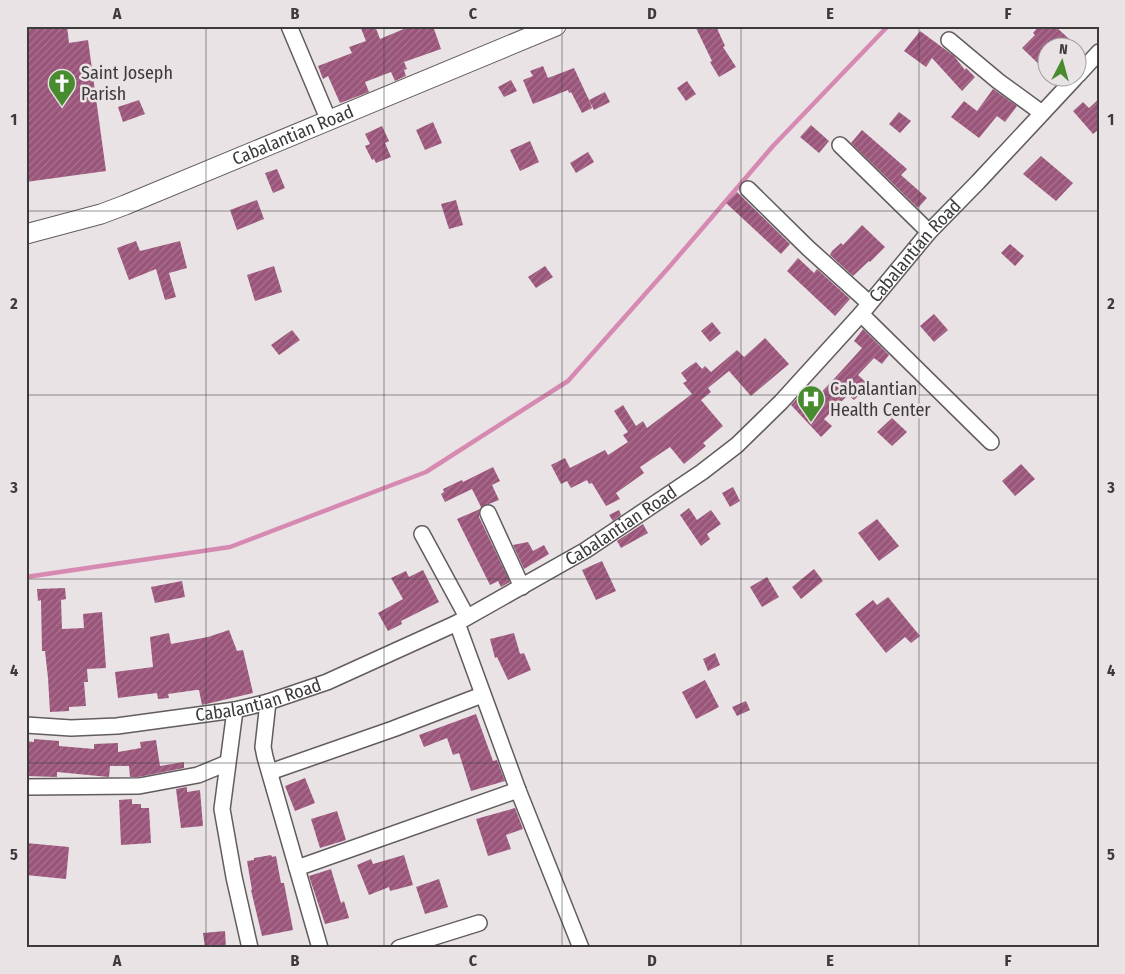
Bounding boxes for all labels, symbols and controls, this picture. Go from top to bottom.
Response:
text: A [112,4,122,23]
text: B [291,4,300,23]
text: C [469,4,478,23]
text: D [647,4,657,23]
text: E [826,4,834,23]
text: F [1004,4,1012,23]
north arrow [1038,38,1088,88]
text: N [1058,41,1068,58]
place label: Saint Joseph Parish [81,62,173,105]
church icon: Saint Joseph Parish [47,68,77,107]
street label: Cabalantian Road [229,100,357,170]
text: 1 [11,110,17,129]
text: 1 [1108,110,1114,129]
street label: Cabalantian Road [864,195,966,307]
text: 2 [9,294,18,313]
text: 2 [1106,294,1115,313]
place label: Cabalantian Health Center [830,378,931,421]
hospital icon: Cabalantian Health Center [796,384,826,423]
text: 3 [9,478,18,497]
text: 3 [1106,478,1115,497]
street label: Cabalantian Road [561,481,681,570]
text: 4 [10,661,18,680]
text: 4 [1107,661,1115,680]
street label: Cabalantian Road [194,674,324,726]
text: 5 [10,845,18,864]
text: 5 [1107,845,1115,864]
text: A [112,951,122,970]
text: B [291,951,300,970]
text: C [469,951,478,970]
text: D [647,951,657,970]
text: E [826,951,834,970]
text: F [1004,951,1012,970]

